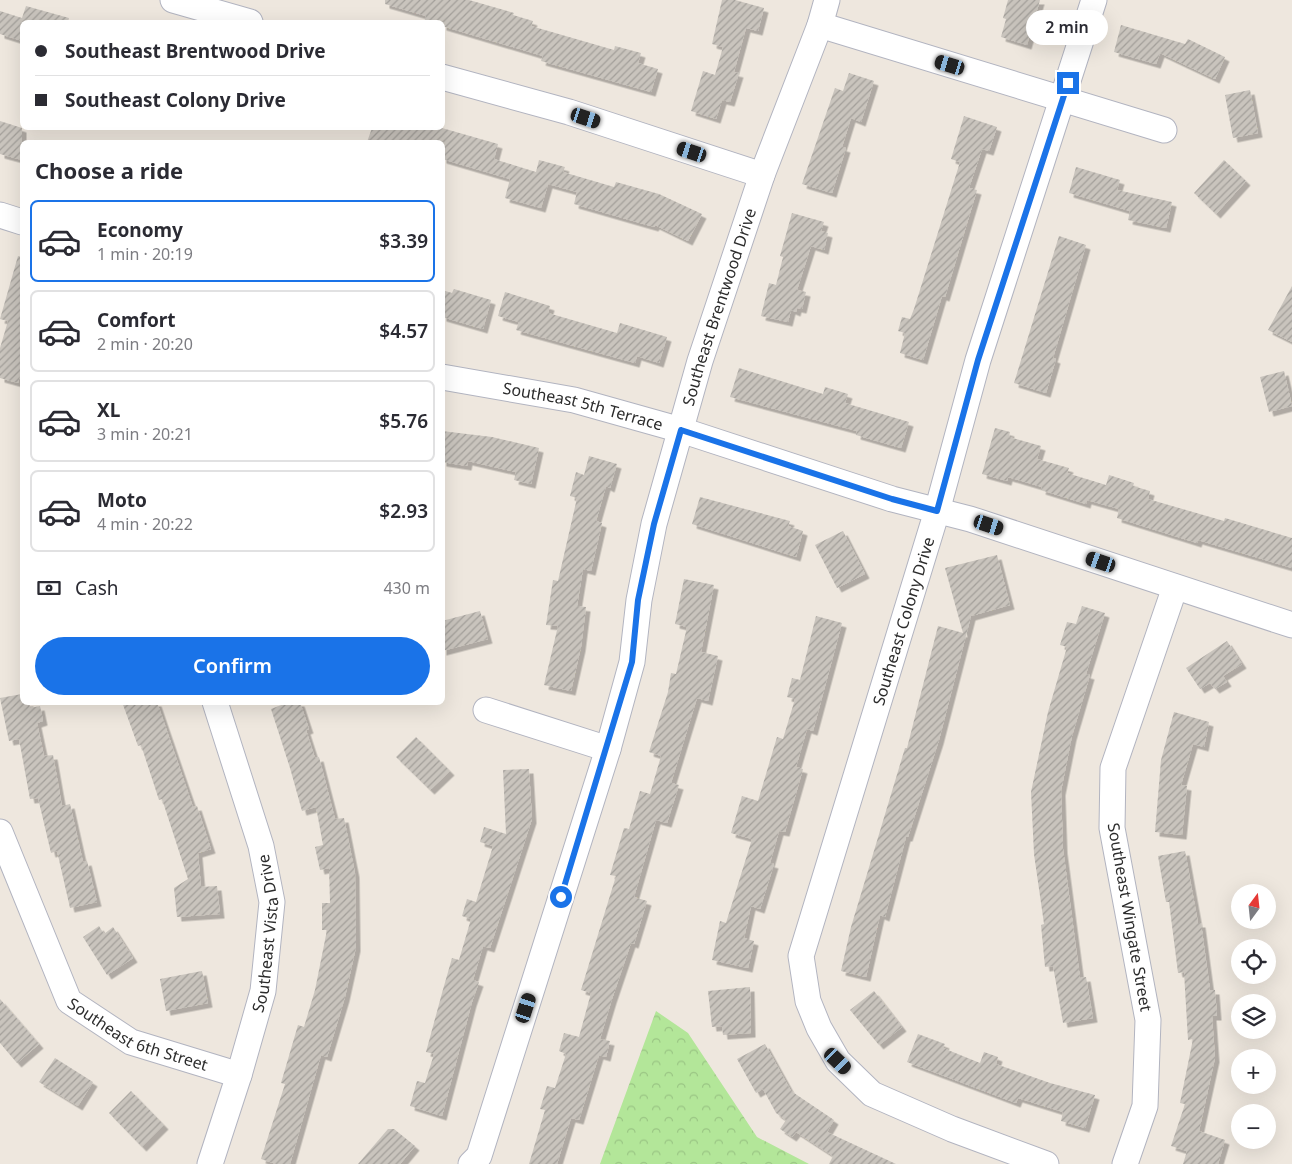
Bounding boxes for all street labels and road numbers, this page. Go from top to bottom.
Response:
street label: Southeast Brentwood Drive [677,205,761,408]
street label: Southeast 5th Terrace [501,377,666,435]
street label: Southeast Colony Drive [867,534,939,708]
street label: Southeast Wingate Street [1103,821,1157,1013]
street label: Southeast Vista Drive [246,852,284,1015]
street label: Southeast 6th Street [64,992,211,1076]

